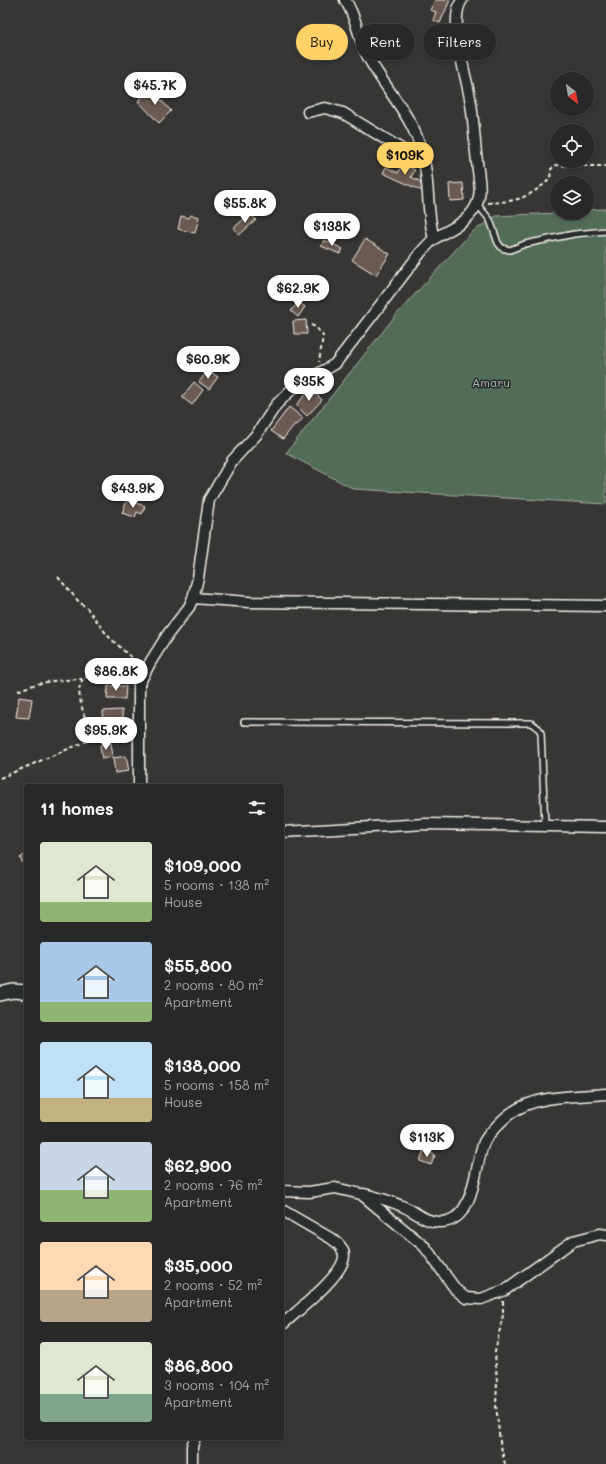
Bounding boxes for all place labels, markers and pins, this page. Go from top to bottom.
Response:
pin: $45.7K [122,72,188,106]
pin: $109K [377,142,433,176]
pin: $55.8K [212,190,278,224]
pin: $138K [304,213,360,247]
pin: $62.9K [265,275,331,309]
pin: $60.9K [175,346,241,380]
pin: $35K [285,368,333,402]
pin: $43.9K [100,475,166,509]
pin: $86.8K [83,658,149,692]
pin: $95.9K [73,717,139,751]
pin: $113K [399,1124,455,1158]

